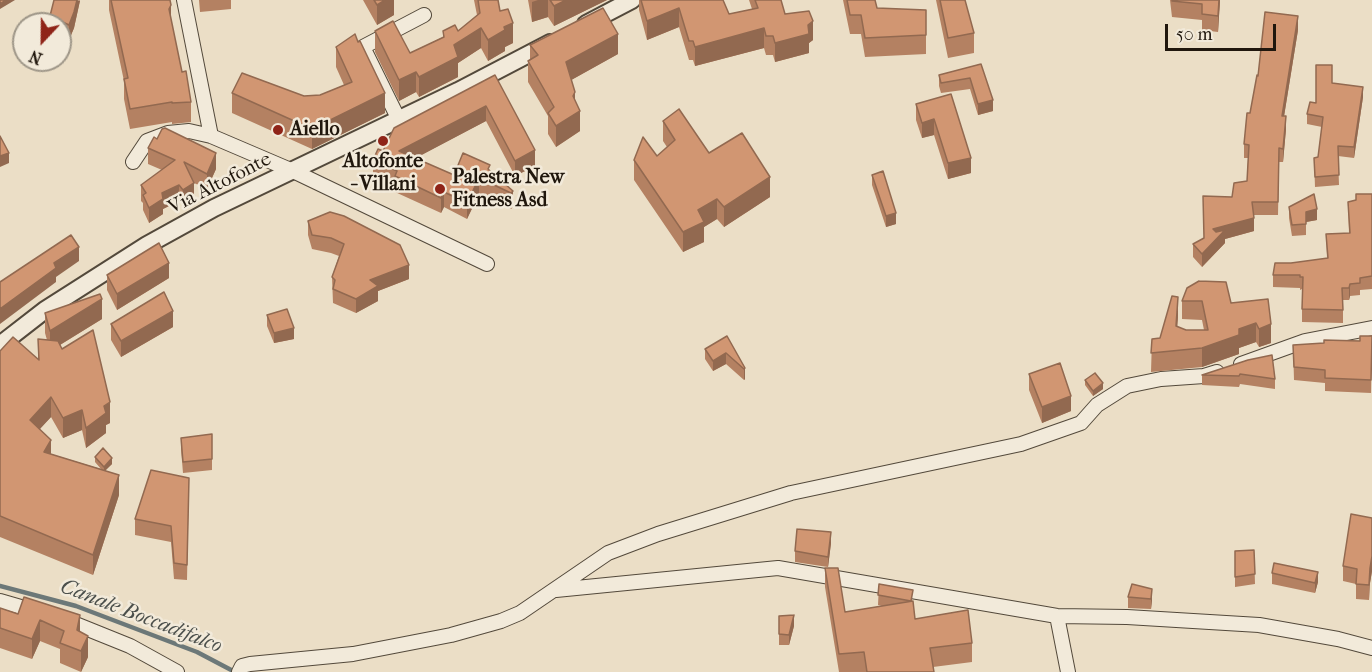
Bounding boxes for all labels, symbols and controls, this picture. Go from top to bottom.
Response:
north arrow [12,12,72,72]
scale bar [1168,12,1279,50]
text: 50 m [1176,24,1212,45]
text: N [27,46,45,68]
place label: Aiello [290,118,340,142]
marker: Aiello [271,123,285,137]
marker: Altofonte - Villani [376,134,390,148]
street label: Via Altofonte [164,148,276,220]
place label: Altofonte - Villani [343,150,423,197]
place label: Palestra New Fitness Asd [452,166,564,213]
marker: Palestra New Fitness Asd [433,182,447,196]
water label: Canale Boccadifalco [57,575,225,659]

